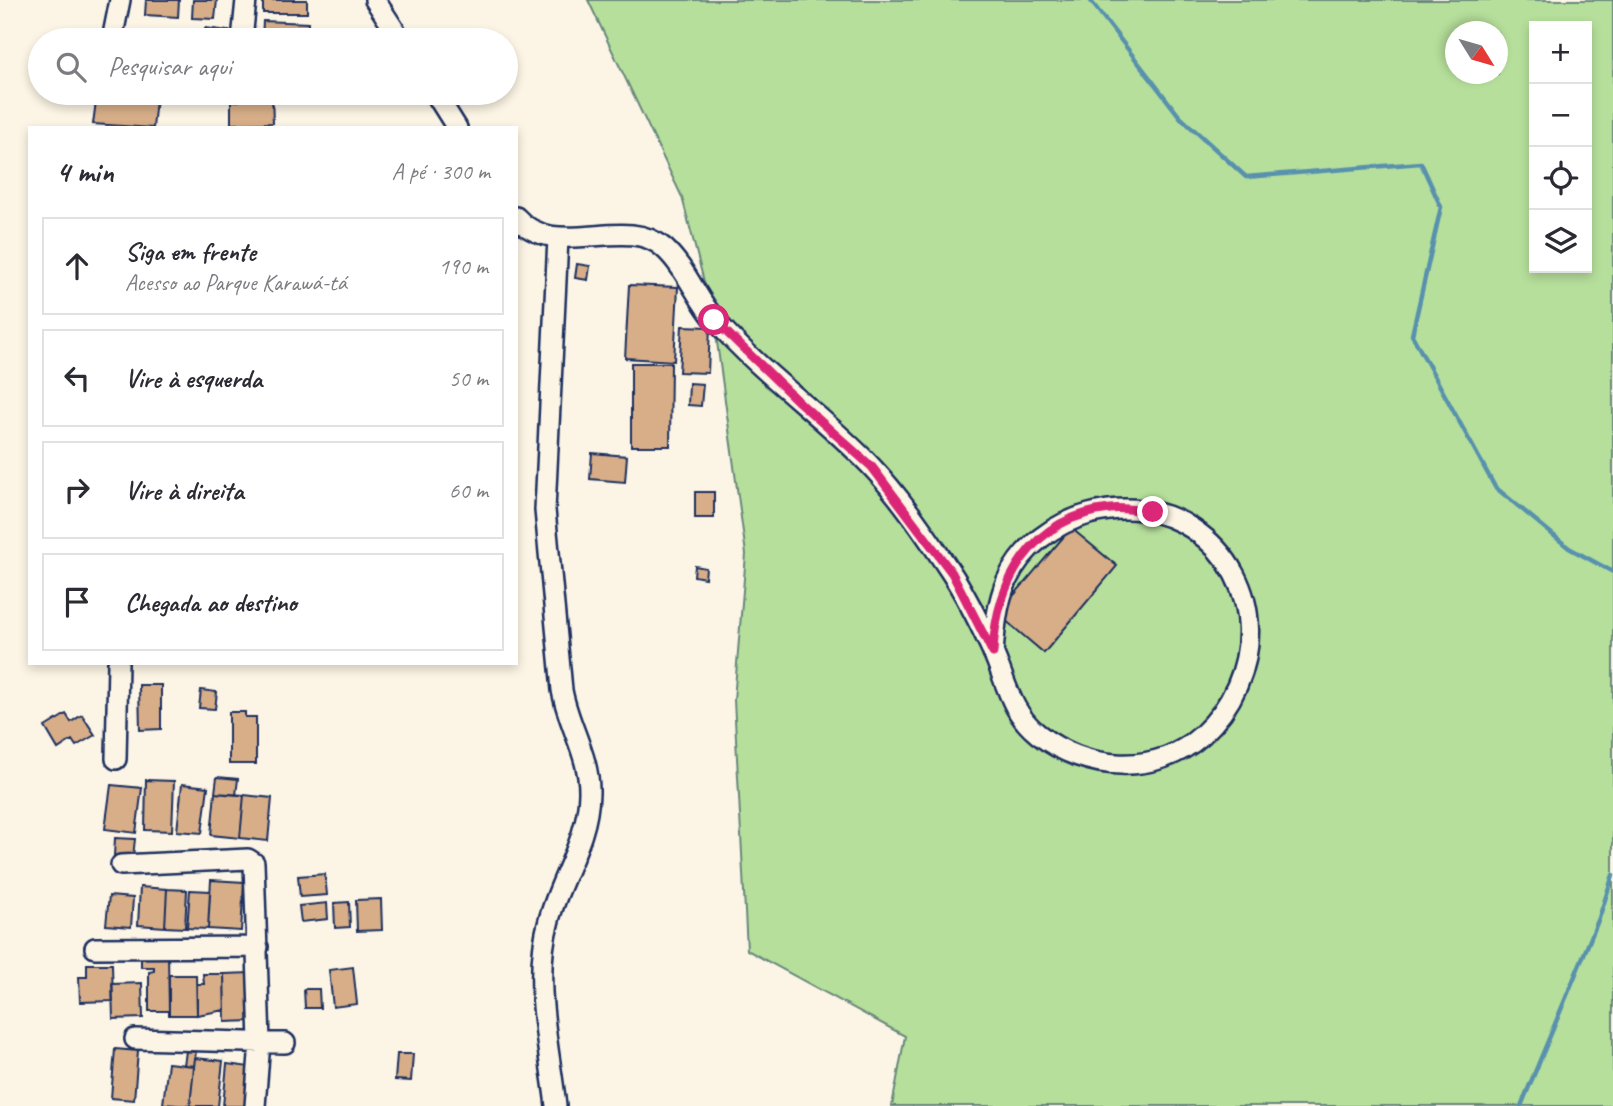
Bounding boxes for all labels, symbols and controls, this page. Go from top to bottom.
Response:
north arrow [1445,21,1508,84]
map controls [1529,21,1592,273]
button: + [1529,21,1592,84]
search box [28,28,518,105]
icon: search [52,48,90,86]
text: Pesquisar aqui [108,50,232,83]
button: − [1529,84,1592,147]
button: locate [1529,147,1592,210]
text: 4 min [56,153,113,191]
text: A pé · 300 m [392,157,490,186]
button: layers [1529,210,1592,273]
text: Siga em frente [125,235,256,268]
icon: ahead [58,247,96,285]
text: 190 m [439,252,488,281]
text: Acesso ao Parque Karawá-tá [125,268,347,297]
route start [698,304,729,335]
icon: left [58,359,96,397]
text: Vire à esquerda [125,362,262,395]
text: 50 m [449,364,488,393]
icon: right [58,471,96,509]
text: Vire à direita [125,474,244,507]
text: 60 m [449,476,488,505]
route end [1137,496,1168,527]
icon: arrive [58,583,96,621]
text: Chegada ao destino [125,586,297,619]

